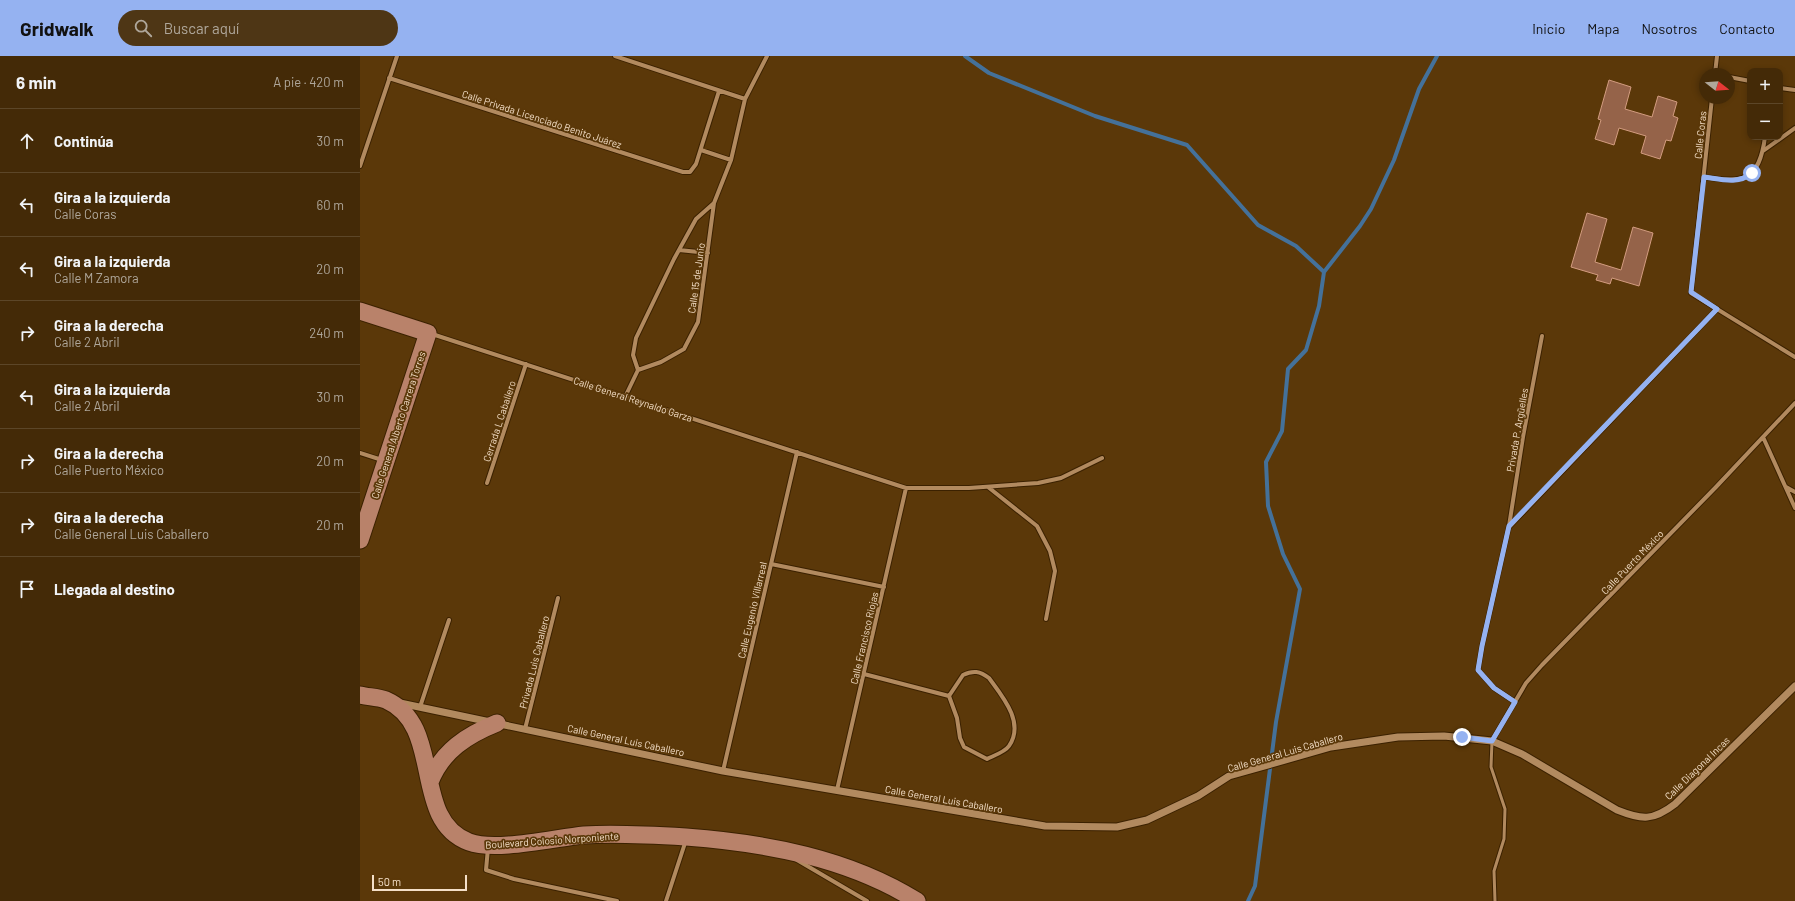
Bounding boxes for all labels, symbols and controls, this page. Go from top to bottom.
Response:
search box [118,10,398,46]
text: Gridwalk [20,17,94,40]
icon: search [132,17,154,39]
text: Buscar aquí [164,19,239,37]
text: Inicio [1532,20,1565,37]
text: Mapa [1587,20,1619,37]
text: Nosotros [1641,20,1697,37]
text: Contacto [1719,20,1775,37]
north arrow [1699,68,1735,104]
map controls [1747,68,1783,140]
button: + [1747,68,1783,104]
text: 6 min [16,72,56,92]
text: A pie · 420 m [273,74,344,90]
street label: Calle Privada Licenciado Benito Juárez [461,87,624,151]
button: − [1747,104,1783,140]
street label: Calle Coras [1692,110,1709,160]
icon: ahead [16,130,38,152]
text: Continúa [54,132,114,150]
text: 30 m [317,133,344,149]
route start [1743,164,1761,182]
text: Gira a la izquierda [54,188,170,206]
icon: left [16,194,38,216]
text: 60 m [317,197,344,213]
text: Calle Coras [54,206,117,222]
street label: Calle 15 de Junio [685,242,707,314]
text: Gira a la izquierda [54,252,170,270]
icon: left [16,258,38,280]
text: 20 m [316,261,344,277]
text: Calle M Zamora [54,270,139,286]
text: Gira a la derecha [54,316,164,334]
icon: right [16,322,38,344]
text: 240 m [309,325,344,341]
text: Calle 2 Abril [54,334,120,350]
street label: Calle General Alberto Carrera Torres [368,350,428,500]
street label: Calle General Reynaldo Garza [572,374,694,424]
street label: Cerrada L Caballero [480,379,518,463]
text: Gira a la izquierda [54,380,170,398]
icon: left [16,386,38,408]
street label: Privada P. Argüelles [1504,387,1530,473]
text: 30 m [317,389,344,405]
text: Calle 2 Abril [54,398,120,414]
text: Gira a la derecha [54,444,164,462]
icon: right [16,450,38,472]
text: 20 m [316,453,344,469]
text: Calle Puerto México [54,462,164,478]
text: Gira a la derecha [54,508,164,526]
icon: right [16,514,38,536]
text: 20 m [316,517,344,533]
text: Calle General Luis Caballero [54,526,209,542]
street label: Calle Puerto México [1598,527,1666,597]
street label: Calle Eugenio Villarreal [735,561,769,659]
icon: arrive [16,578,38,600]
text: Llegada al destino [54,580,175,598]
street label: Calle Francisco Riojas [848,591,880,685]
street label: Privada Luis Caballero [517,614,551,710]
street label: Calle General Luis Caballero [566,722,686,758]
route end [1453,728,1471,746]
street label: Calle General Luis Caballero [1226,730,1344,774]
street label: Calle Diagonal Incas [1662,734,1732,802]
street label: Calle General Luis Caballero [884,783,1004,815]
street label: Boulevard Colosio Norponiente [485,829,619,851]
scale bar [372,873,467,892]
text: 50 m [378,875,401,888]

